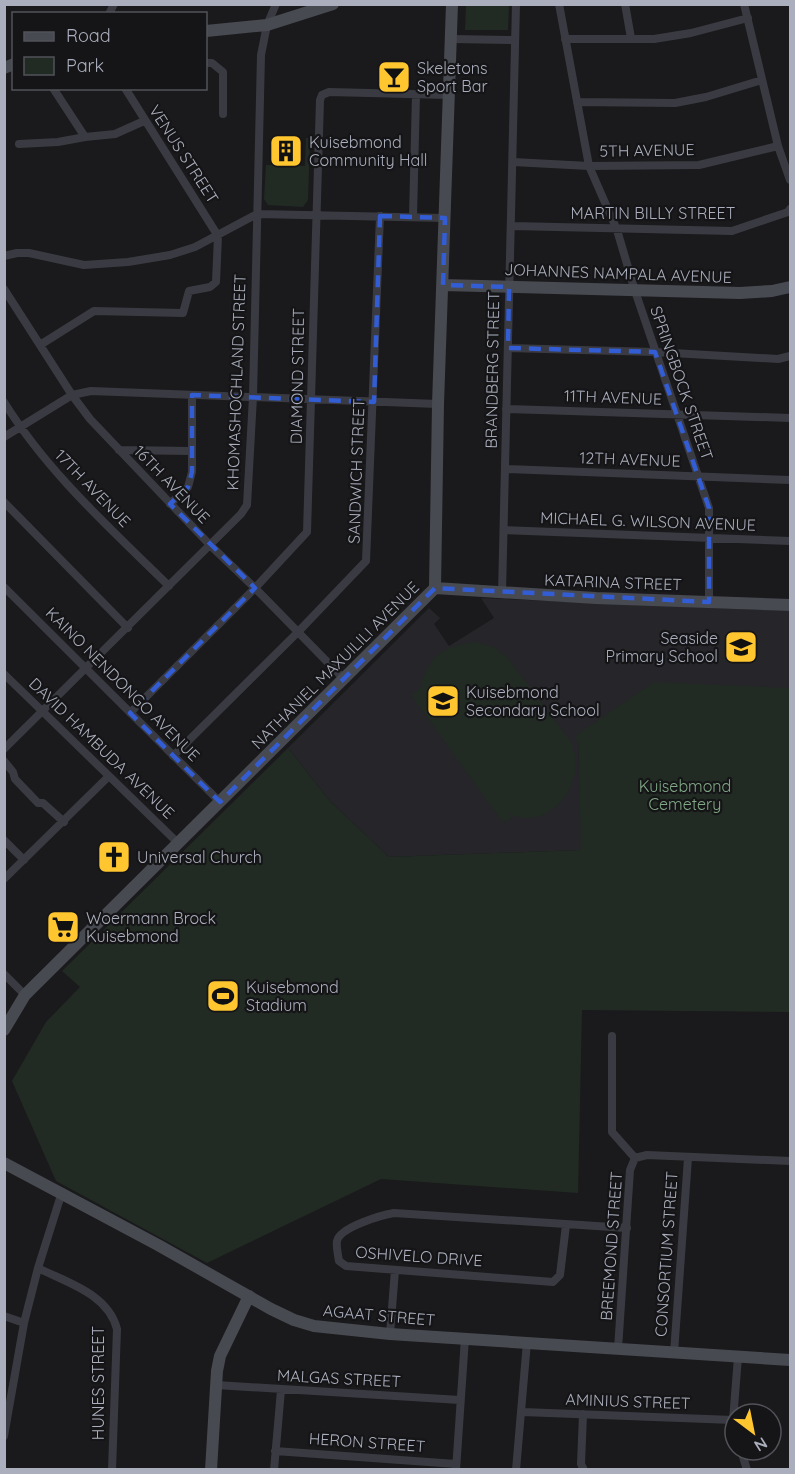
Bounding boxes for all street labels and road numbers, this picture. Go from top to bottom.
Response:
street label: VENUS STREET [145,101,223,207]
street label: 5TH AVENUE [599,139,695,161]
street label: MARTIN BILLY STREET [571,203,736,223]
street label: JOHANNES NAMPALA AVENUE [504,259,732,287]
street label: KHOMASHOCHLAND STREET [222,273,250,491]
street label: BRANDBERG STREET [481,291,503,449]
street label: SPRINGBOCK STREET [646,303,718,463]
street label: DIAMOND STREET [286,307,308,444]
street label: 11TH AVENUE [564,385,662,409]
street label: SANDWICH STREET [343,398,369,544]
street label: 16TH AVENUE [130,441,214,527]
street label: 17TH AVENUE [51,445,135,531]
street label: 12TH AVENUE [579,447,681,471]
street label: MICHAEL G. WILSON AVENUE [540,507,756,535]
street label: KATARINA STREET [544,570,683,594]
street label: NATHANIEL MAXUILILI AVENUE [247,577,423,753]
street label: KAINO NENDONGO AVENUE [42,603,204,765]
street label: DAVID HAMBUDA AVENUE [25,673,179,823]
street label: BREEMOND STREET [596,1170,626,1321]
street label: CONSORTIUM STREET [650,1170,682,1337]
street label: OSHIVELO DRIVE [355,1242,483,1270]
street label: AGAAT STREET [322,1300,436,1330]
street label: HUNES STREET [88,1326,108,1440]
street label: MALGAS STREET [277,1365,402,1391]
street label: AMINIUS STREET [565,1389,691,1413]
street label: HERON STREET [308,1428,426,1456]

